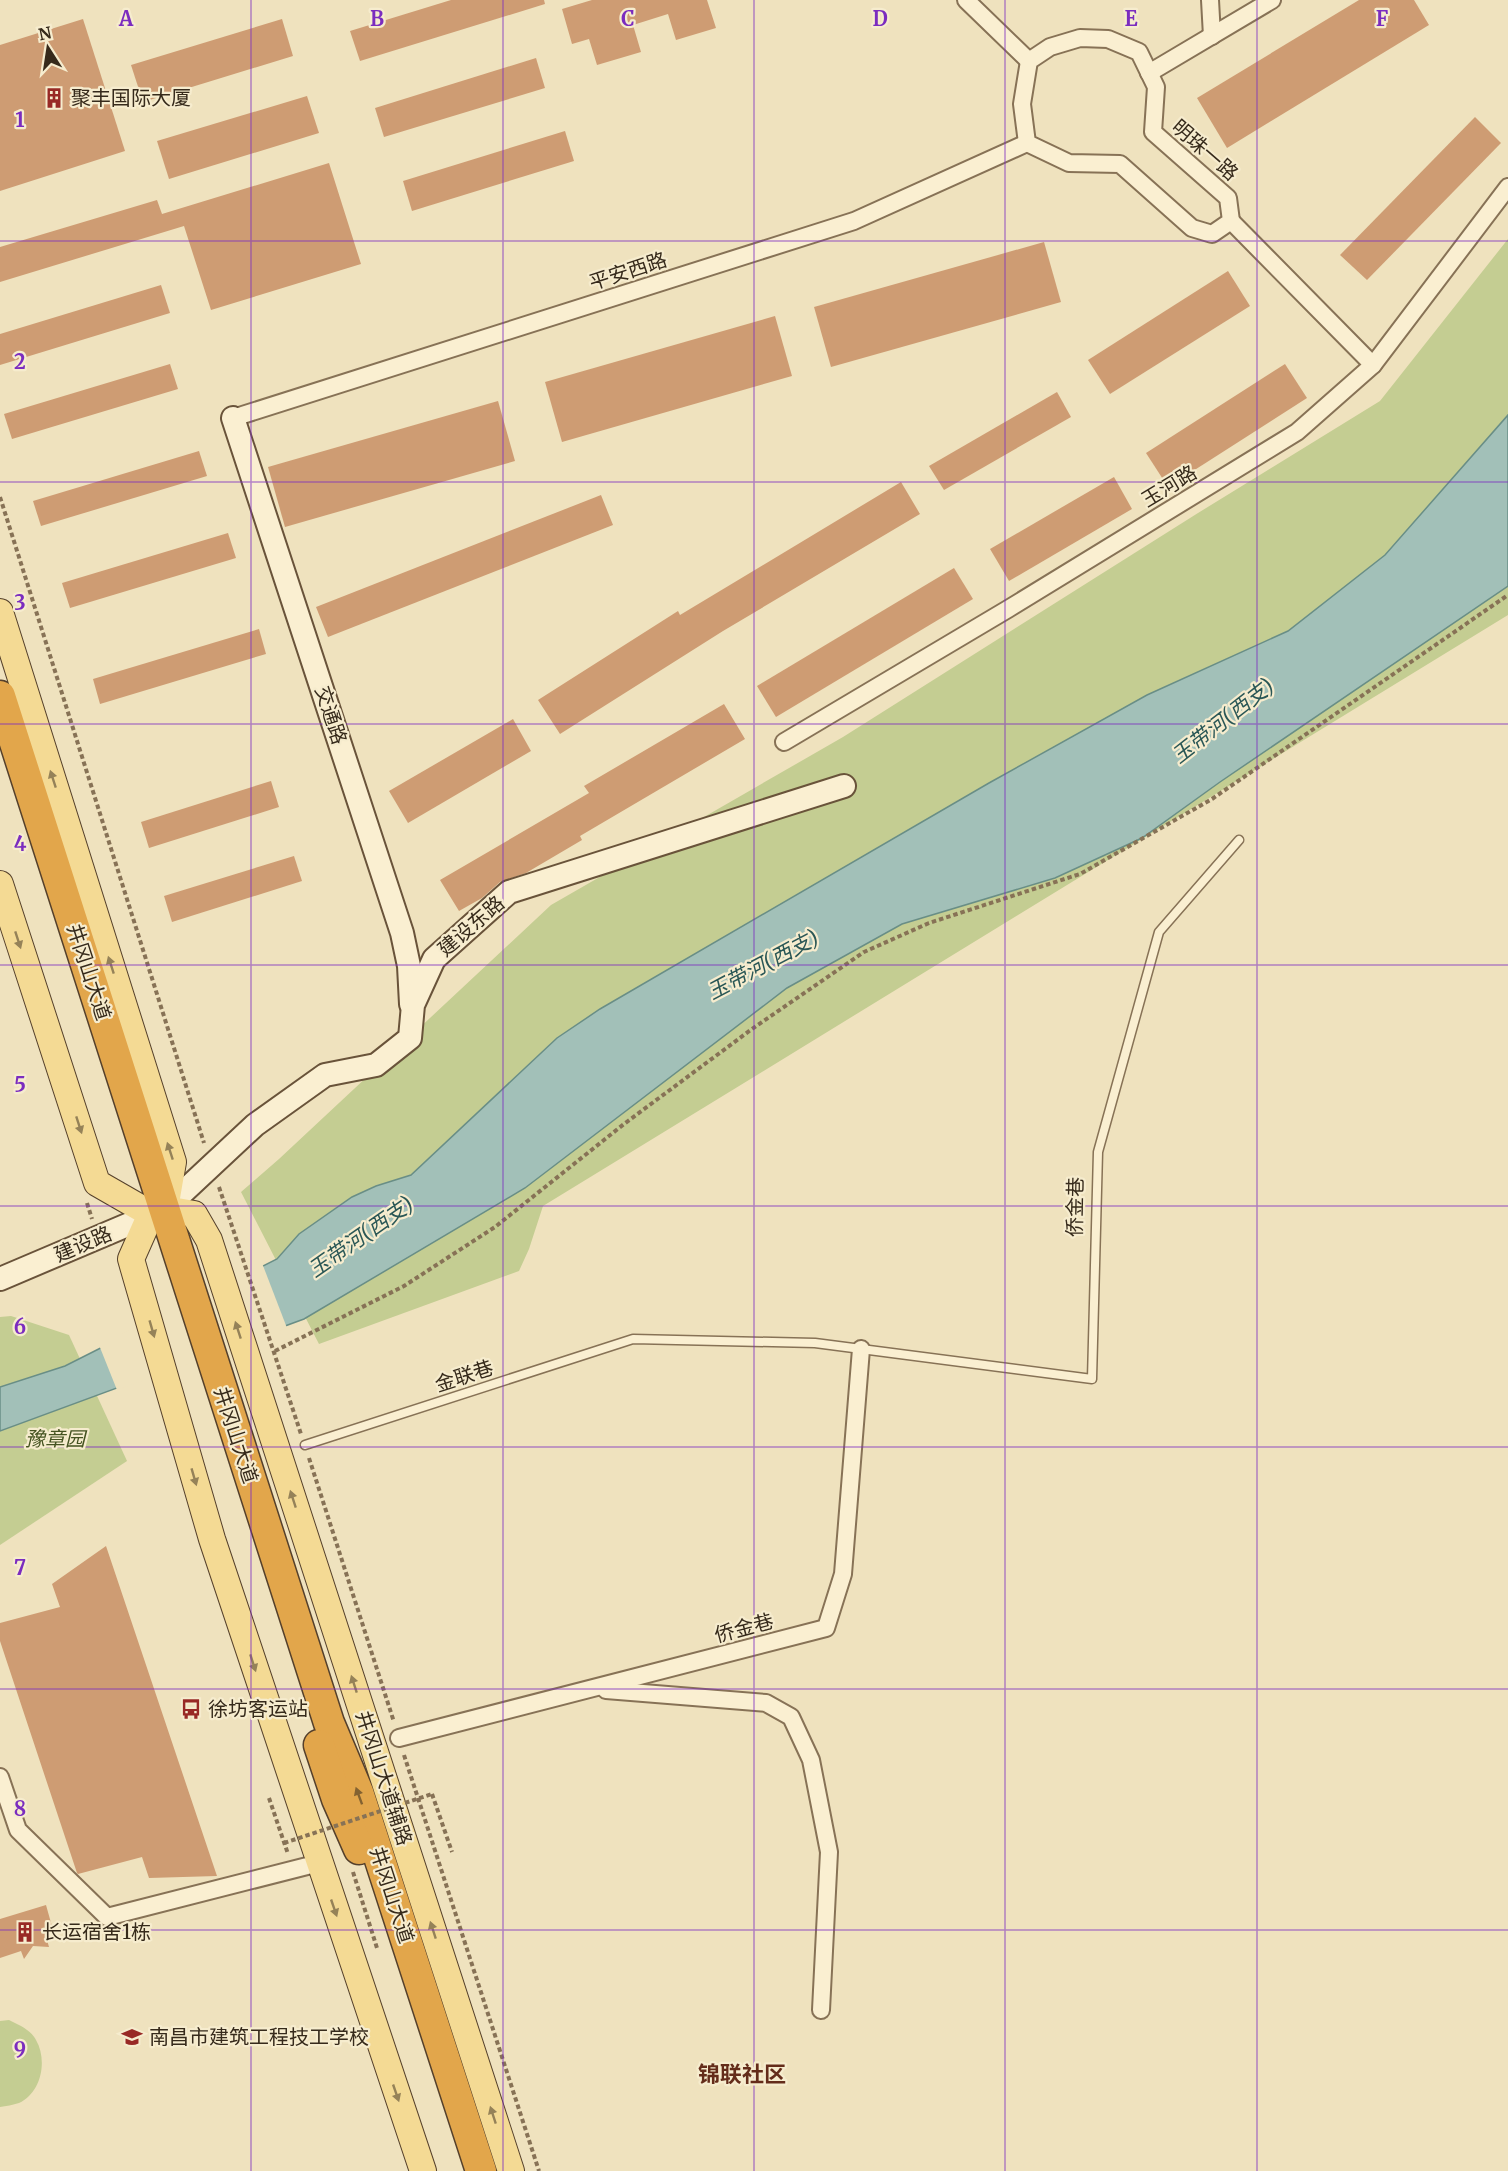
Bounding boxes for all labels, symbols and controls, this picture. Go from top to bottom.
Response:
text: A [118,6,134,31]
text: B [370,6,384,31]
text: C [621,6,635,31]
text: D [872,6,888,31]
text: E [1124,6,1138,31]
text: F [1376,6,1389,31]
north arrow [18,18,78,78]
text: N [37,22,53,44]
place label: 聚丰国际大厦 [71,85,191,110]
building icon: 聚丰国际大厦 [42,86,66,110]
text: 1 [15,107,25,132]
street label: 明珠一路 [1167,114,1244,185]
street label: 平安西路 [586,246,670,295]
text: 2 [14,349,26,374]
street label: 玉河路 [1137,459,1201,512]
text: 3 [14,590,26,615]
water label: 玉带河(西支) [1166,672,1279,769]
street label: 交通路 [310,682,353,747]
one-way arrow [48,770,57,788]
text: 4 [14,831,27,856]
street label: 建设东路 [432,890,509,961]
street label: 井冈山大道 [62,920,117,1023]
water label: 玉带河(西支) [702,924,823,1005]
one-way arrow [14,931,23,949]
one-way arrow [106,956,116,974]
text: 5 [14,1072,26,1097]
one-way arrow [74,1116,84,1134]
one-way arrow [165,1142,174,1160]
street label: 侨金巷 [1061,1177,1088,1237]
water label: 玉带河(西支) [303,1190,419,1283]
street label: 建设路 [50,1220,115,1267]
text: 6 [14,1314,26,1339]
one-way arrow [148,1320,157,1338]
one-way arrow [233,1321,243,1339]
street label: 金联巷 [431,1354,496,1397]
street label: 井冈山大道 [209,1383,264,1486]
park label: 豫章园 [25,1426,88,1451]
one-way arrow [190,1468,199,1486]
one-way arrow [288,1490,298,1508]
text: 7 [14,1555,26,1580]
street label: 侨金巷 [712,1608,776,1647]
one-way arrow [248,1654,258,1672]
one-way arrow [348,1675,358,1693]
place label: 徐坊客运站 [208,1696,308,1721]
bus stop icon: 徐坊客运站 [179,1697,203,1721]
street label: 井冈山大道辅路 [351,1707,418,1848]
one-way arrow [354,1787,364,1805]
text: 8 [14,1796,26,1821]
street label: 井冈山大道 [365,1843,420,1946]
one-way arrow [330,1899,339,1917]
place label: 长运宿舍1栋 [42,1919,151,1944]
building icon: 长运宿舍1栋 [13,1920,37,1944]
one-way arrow [428,1921,437,1939]
place label: 南昌市建筑工程技工学校 [149,2024,369,2049]
school or university icon: 南昌市建筑工程技工学校 [120,2025,144,2049]
text: 9 [14,2037,26,2062]
district label: 锦联社区 [698,2060,786,2088]
one-way arrow [392,2084,402,2102]
one-way arrow [488,2106,497,2124]

